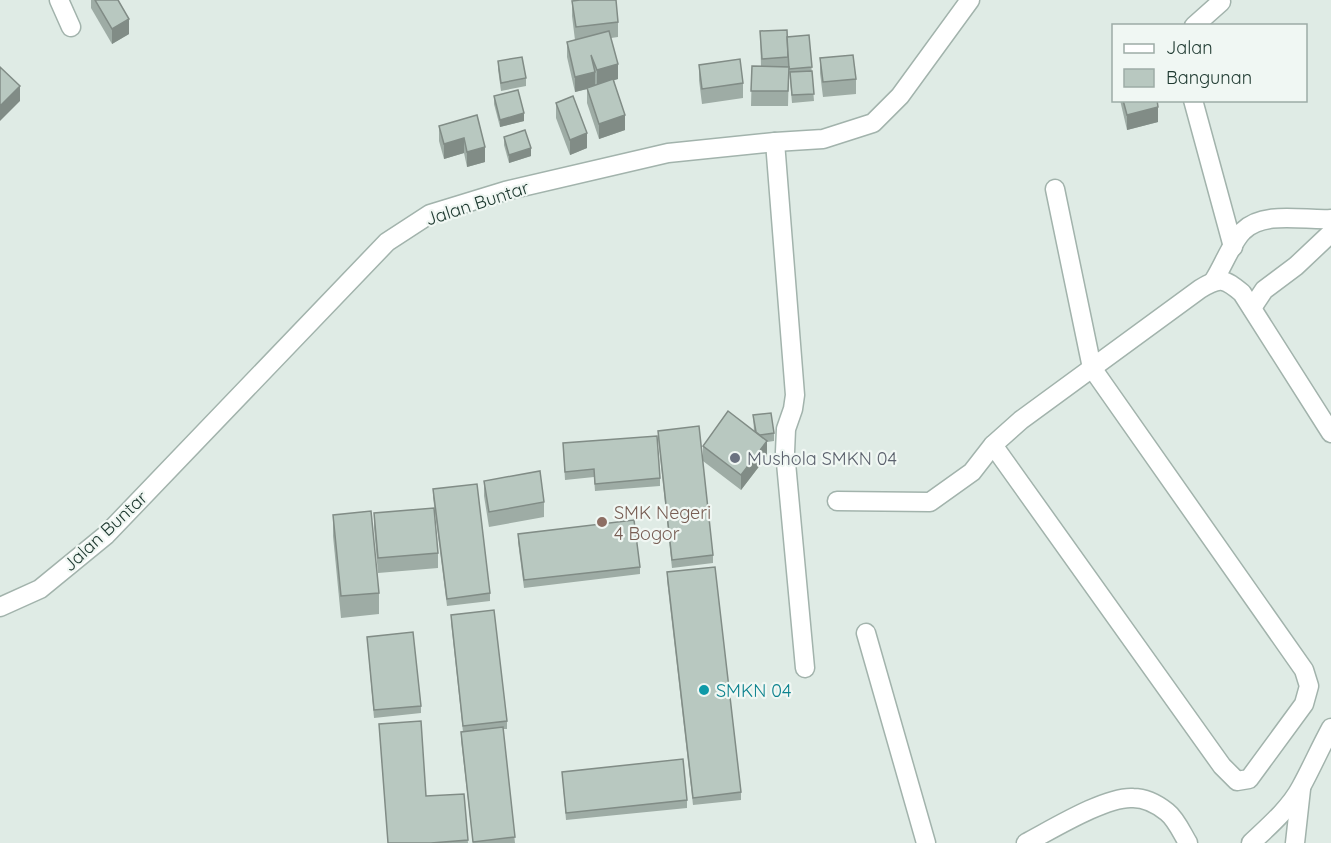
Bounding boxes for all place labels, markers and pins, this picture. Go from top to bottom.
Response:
place label: Mushola SMKN 04 [747,447,897,470]
marker: Mushola SMKN 04 [728,451,742,465]
place label: SMK Negeri 4 Bogor [614,501,711,545]
marker: SMK Negeri 4 Bogor [595,515,609,529]
place label: SMKN 04 [716,679,791,702]
marker: SMKN 04 [697,683,711,697]

